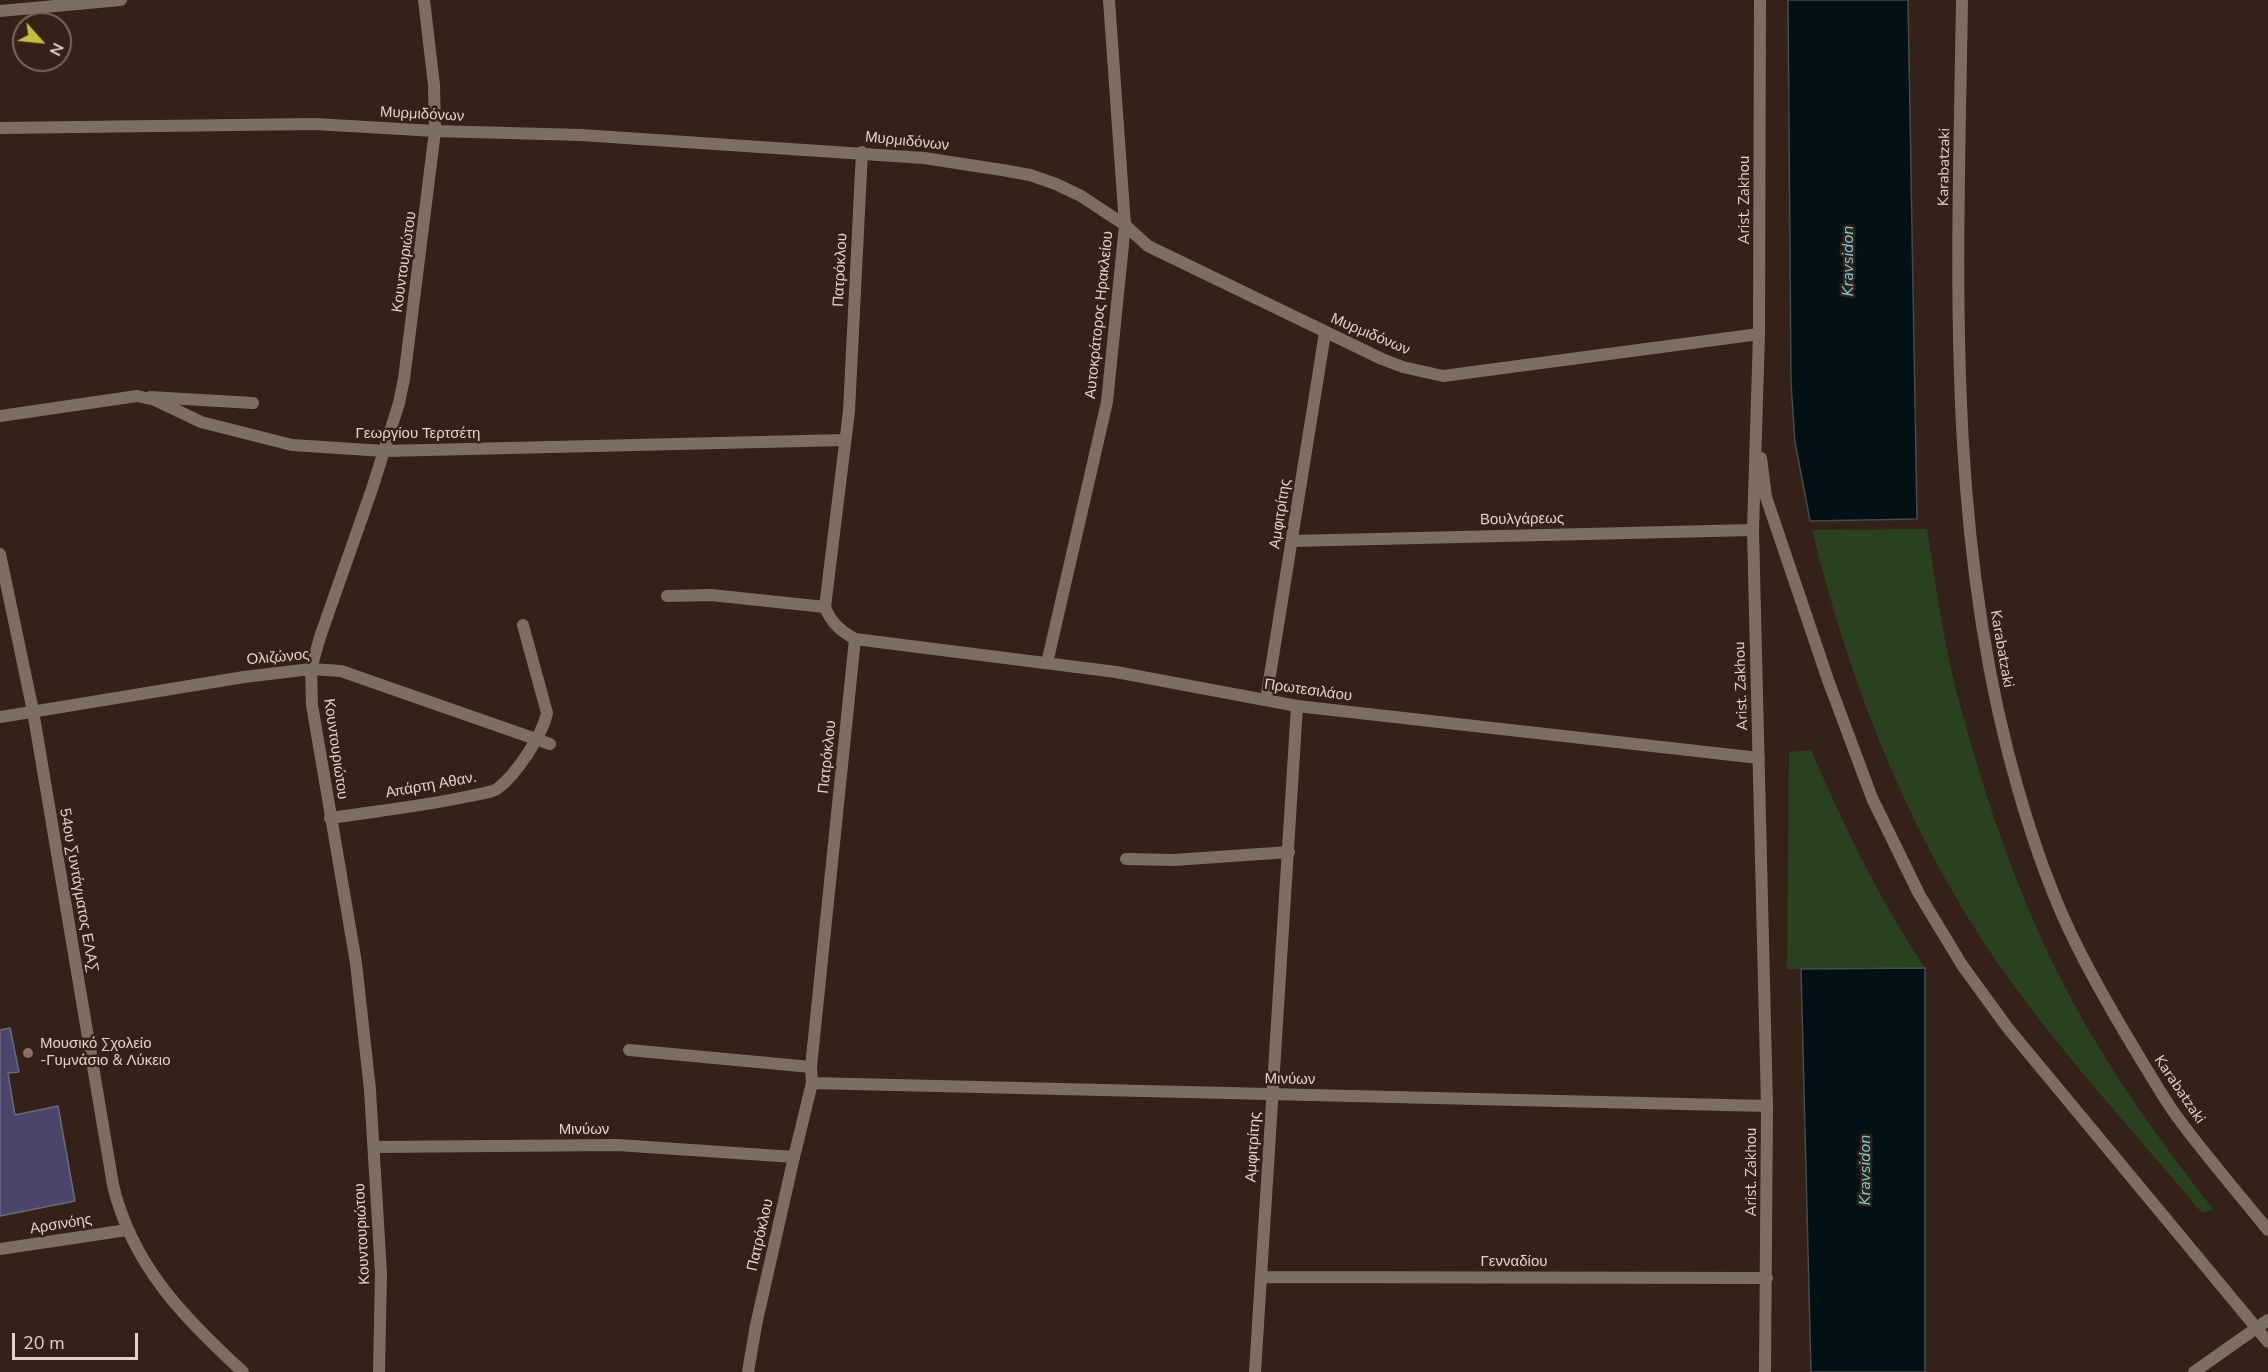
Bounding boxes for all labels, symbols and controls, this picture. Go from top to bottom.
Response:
north arrow [12,12,72,72]
text: N [44,39,69,60]
street label: Μυρμιδόνων [379,104,465,126]
street label: Karabatzaki [1935,128,1955,206]
street label: Μυρμιδόνων [864,129,950,155]
street label: Arist. Zakhou [1736,155,1754,245]
street label: Κουντουριώτου [389,210,421,314]
water label: Kravsidon [1839,226,1859,296]
street label: Αυτοκράτορος Ηρακλείου [1082,230,1118,400]
street label: Πατρόκλου [830,233,852,307]
street label: Μυρμιδόνων [1328,310,1412,360]
street label: Γεωργίου Τερτσέτη [356,425,480,443]
street label: Αμφιτρίτης [1267,478,1295,550]
street label: Βουλγάρεως [1480,510,1564,530]
street label: Karabatzaki [1985,609,2017,689]
street label: Arist. Zakhou [1731,641,1753,731]
street label: Ολιζώνος [246,646,310,670]
street label: Πρωτεσιλάου [1263,676,1353,706]
street label: Κουντουριώτου [319,697,351,801]
street label: Πατρόκλου [815,719,841,795]
street label: Απάρτη Αθαν. [384,769,478,803]
street label: 54ου Συντάγματος ΕΛΑΣ [55,807,101,973]
place label: Μουσικό Σχολείο -Γυμνάσιο & Λύκειο [40,1035,171,1070]
marker: Μουσικό Σχολείο -Γυμνάσιο & Λύκειο [21,1046,35,1060]
street label: Karabatzaki [2150,1053,2208,1127]
street label: Μινύων [1264,1071,1316,1089]
street label: Αμφιτρίτης [1243,1111,1265,1183]
street label: Μινύων [559,1121,609,1139]
street label: Arist. Zakhou [1743,1127,1761,1217]
water label: Kravsidon [1856,1135,1876,1205]
street label: Κουντουριώτου [351,1183,375,1285]
street label: Πατρόκλου [744,1197,778,1273]
street label: Αρσινόης [29,1211,93,1239]
street label: Γενναδίου [1481,1253,1547,1271]
scale bar [15,1321,141,1359]
text: 20 m [23,1331,65,1355]

